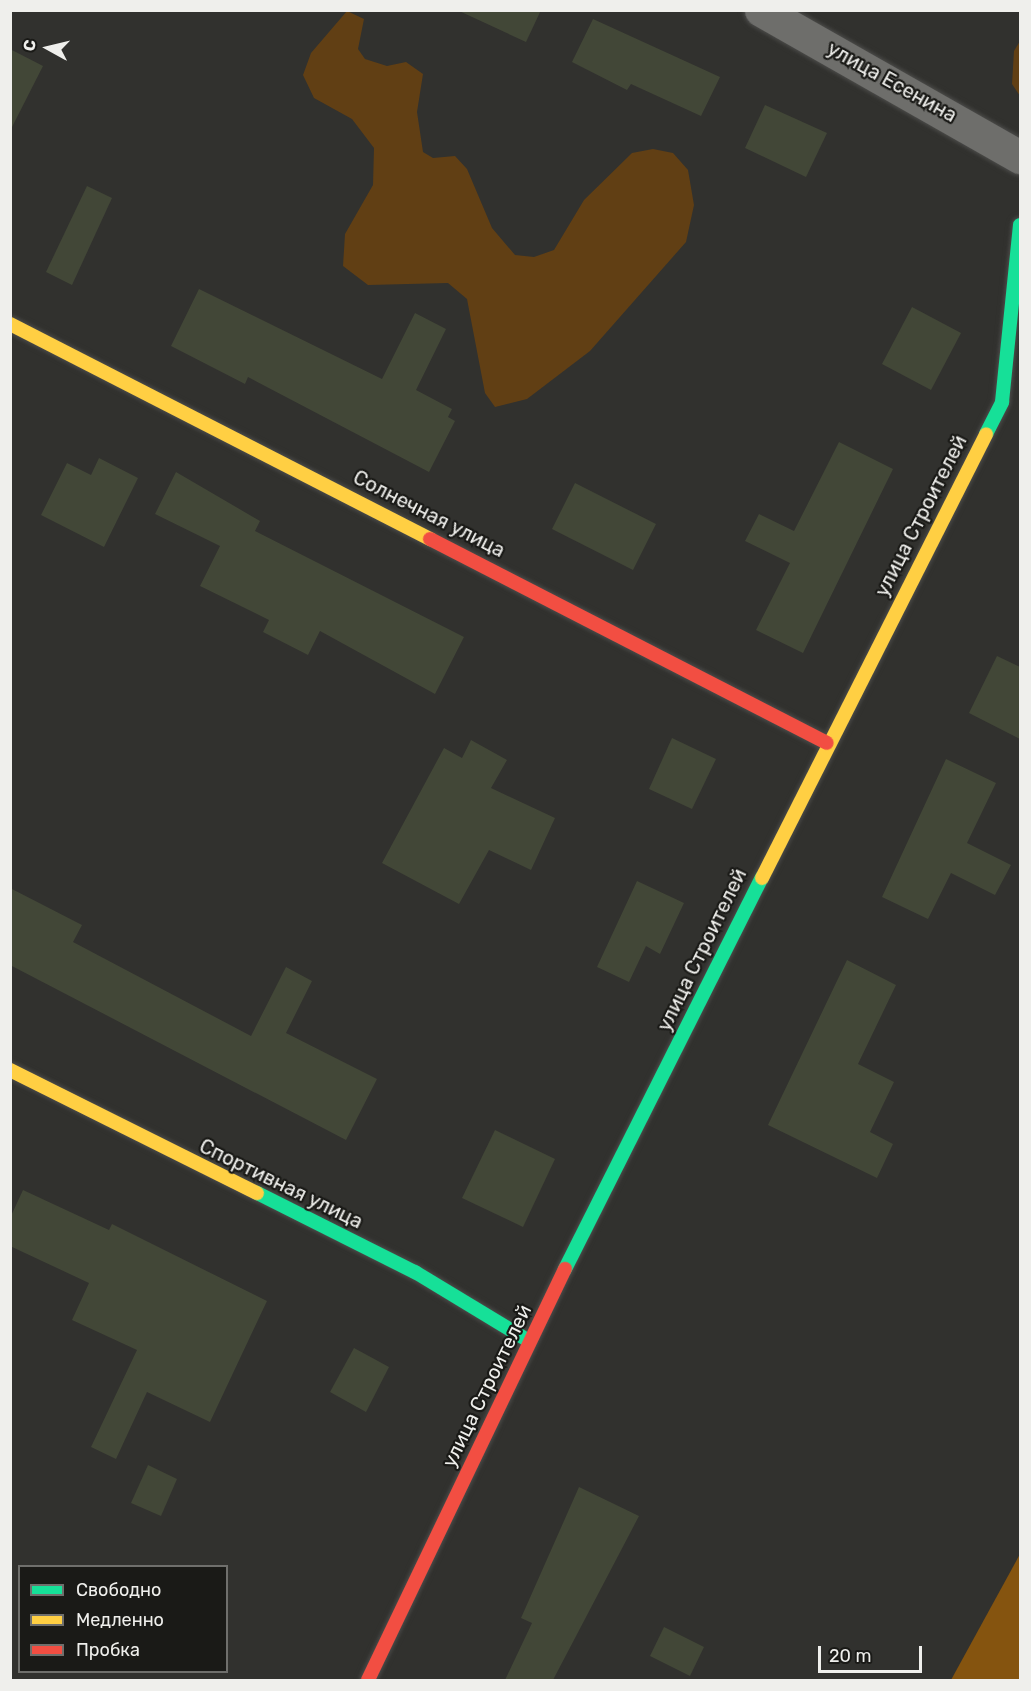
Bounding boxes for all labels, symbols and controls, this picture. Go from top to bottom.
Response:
north arrow [18,18,78,78]
street label: улица Есенина [823,37,961,127]
text: С [19,39,40,52]
street label: улица Строителей [870,431,972,601]
street label: Солнечная улица [349,465,509,563]
street label: улица Строителей [652,865,752,1035]
street label: Спортивная улица [195,1134,367,1234]
street label: улица Строителей [437,1301,537,1471]
legend [18,1565,228,1673]
text: Свободно [76,1579,161,1601]
text: Медленно [76,1609,164,1631]
scale bar [821,1634,924,1672]
text: Пробка [76,1639,140,1661]
text: 20 m [829,1645,871,1667]

